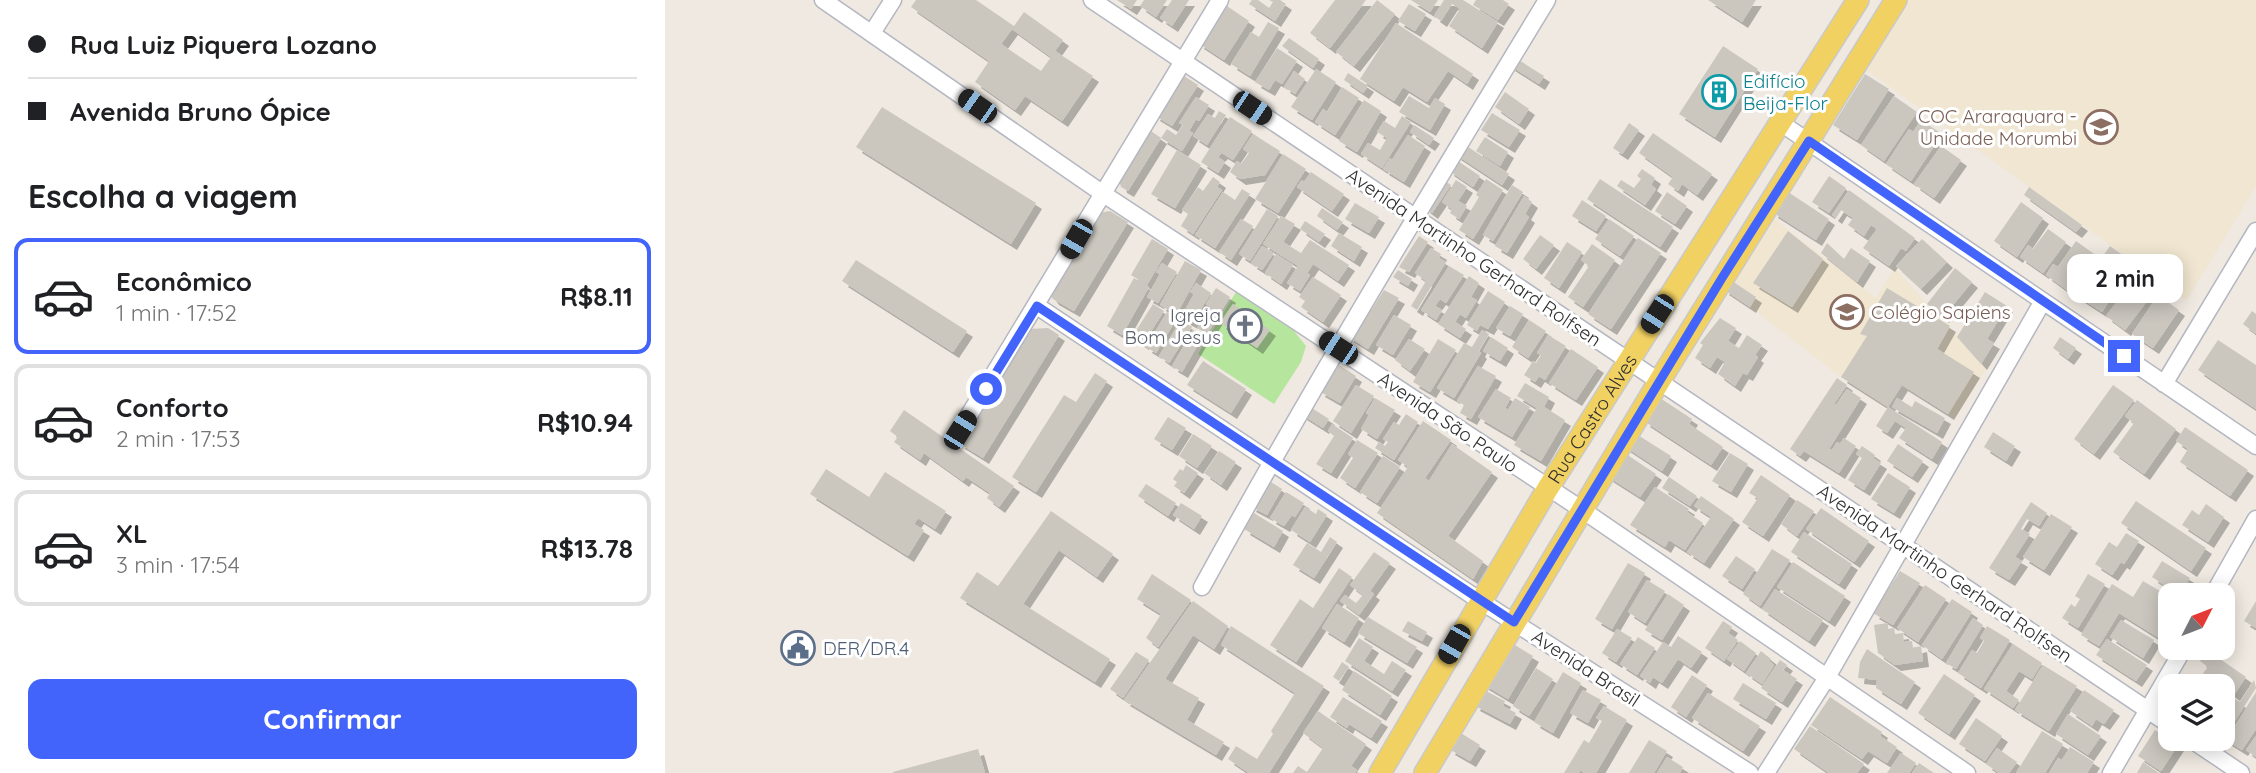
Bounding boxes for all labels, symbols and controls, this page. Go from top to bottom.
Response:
text: Rua Luiz Piquera Lozano [70,28,377,61]
place label: Edifício Beija-Flor [1743,69,1829,115]
building icon: Edifício Beija-Flor [1700,73,1738,111]
car [954,85,1001,127]
car [1229,88,1276,128]
text: Avenida Bruno Ópice [70,95,331,128]
place label: COC Araraquara - Unidade Morumbi [1918,104,2077,150]
school or university icon: COC Araraquara - Unidade Morumbi [2082,108,2120,146]
street label: Avenida Martinho Gerhard Rolfsen [1342,163,1606,351]
text: Escolha a viagem [28,176,298,216]
car [1057,216,1096,262]
callout: 2 min [2066,254,2182,304]
text: 2 min [2095,264,2155,293]
icon: car [32,265,95,328]
text: Econômico [116,265,252,298]
text: R$8.11 [560,280,633,313]
car [1637,291,1678,337]
school or university icon: Colégio Sapiens [1828,293,1866,331]
text: 1 min · 17:52 [116,298,237,327]
place label: Colégio Sapiens [1871,300,2011,324]
place label: Igreja Bom Jesus [1124,303,1221,349]
church icon: Igreja Bom Jesus [1226,307,1264,345]
car [1315,328,1362,368]
route end [2108,340,2140,372]
street label: Rua Castro Alves [1542,349,1642,488]
street label: Avenida São Paulo [1373,366,1523,478]
route start [970,373,1002,405]
icon: car [32,391,95,454]
text: Conforto [116,391,229,424]
text: R$10.94 [537,406,633,439]
car [940,407,981,453]
text: 2 min · 17:53 [116,424,240,453]
street label: Avenida Martinho Gerhard Rolfsen [1813,479,2077,667]
icon: car [32,517,95,580]
text: XL [116,517,148,550]
text: R$13.78 [541,532,633,565]
text: 3 min · 17:54 [116,550,240,579]
north arrow [2158,583,2235,660]
map controls [2158,583,2235,751]
car [1435,621,1474,667]
street label: Avenida Brasil [1527,624,1645,712]
public building icon: DER/DR.4 [779,629,817,667]
place label: DER/DR.4 [823,636,909,660]
button: layers [2158,674,2235,751]
button: Confirmar [28,679,637,759]

